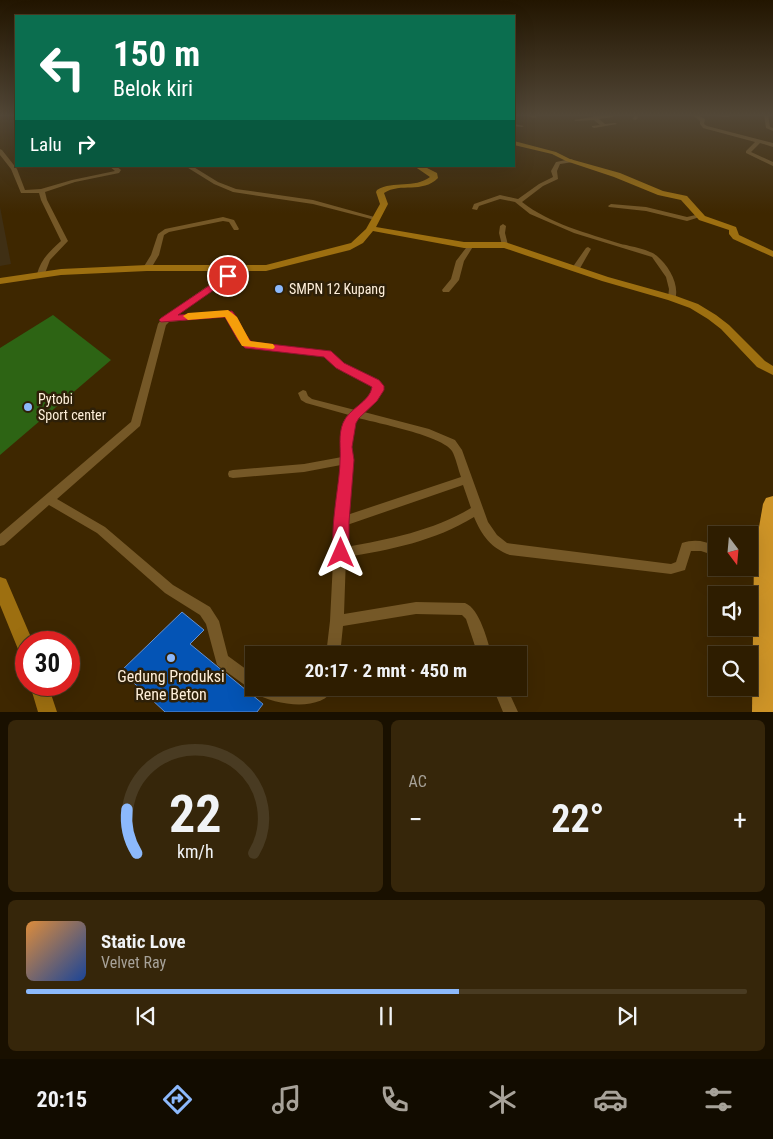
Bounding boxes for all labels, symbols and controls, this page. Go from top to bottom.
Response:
text: 150 m [113,34,200,75]
icon: left [30,35,95,100]
text: Belok kiri [113,76,193,101]
icon: right [72,130,100,158]
text: Lalu [30,133,62,156]
pin [207,255,249,297]
icon: arrive [214,262,242,290]
place label: SMPN 12 Kupang [289,281,385,297]
marker: SMPN 12 Kupang [273,283,285,295]
place label: Pytobi Sport center [38,391,106,423]
marker: Pytobi Sport center [22,401,34,413]
position arrow [314,526,366,578]
north arrow [708,526,758,576]
map controls [708,526,758,696]
button: sound [708,586,758,636]
speed limit sign: 30 [15,631,80,696]
button: search [708,646,758,696]
marker: Gedung Produksi Rene Beton [165,652,177,664]
text: 20:17 · 2 mnt · 450 m [305,659,467,682]
place label: Gedung Produksi Rene Beton [117,667,225,704]
text: AC [409,772,427,791]
text: 22 [169,784,222,845]
text: 22° [551,797,604,841]
text: − [409,803,423,836]
text: + [733,803,747,836]
text: km/h [177,841,214,862]
text: Static Love [101,930,186,953]
text: Velvet Ray [101,953,166,972]
icon: previous [132,1002,160,1030]
icon: pause [372,1002,400,1030]
icon: next [613,1002,641,1030]
icon: directions [160,1082,195,1117]
icon: music [269,1082,304,1117]
icon: phone [377,1082,412,1117]
icon: climate [485,1082,520,1117]
icon: car [593,1082,628,1117]
icon: filters [701,1082,736,1117]
text: 20:15 [37,1087,87,1112]

